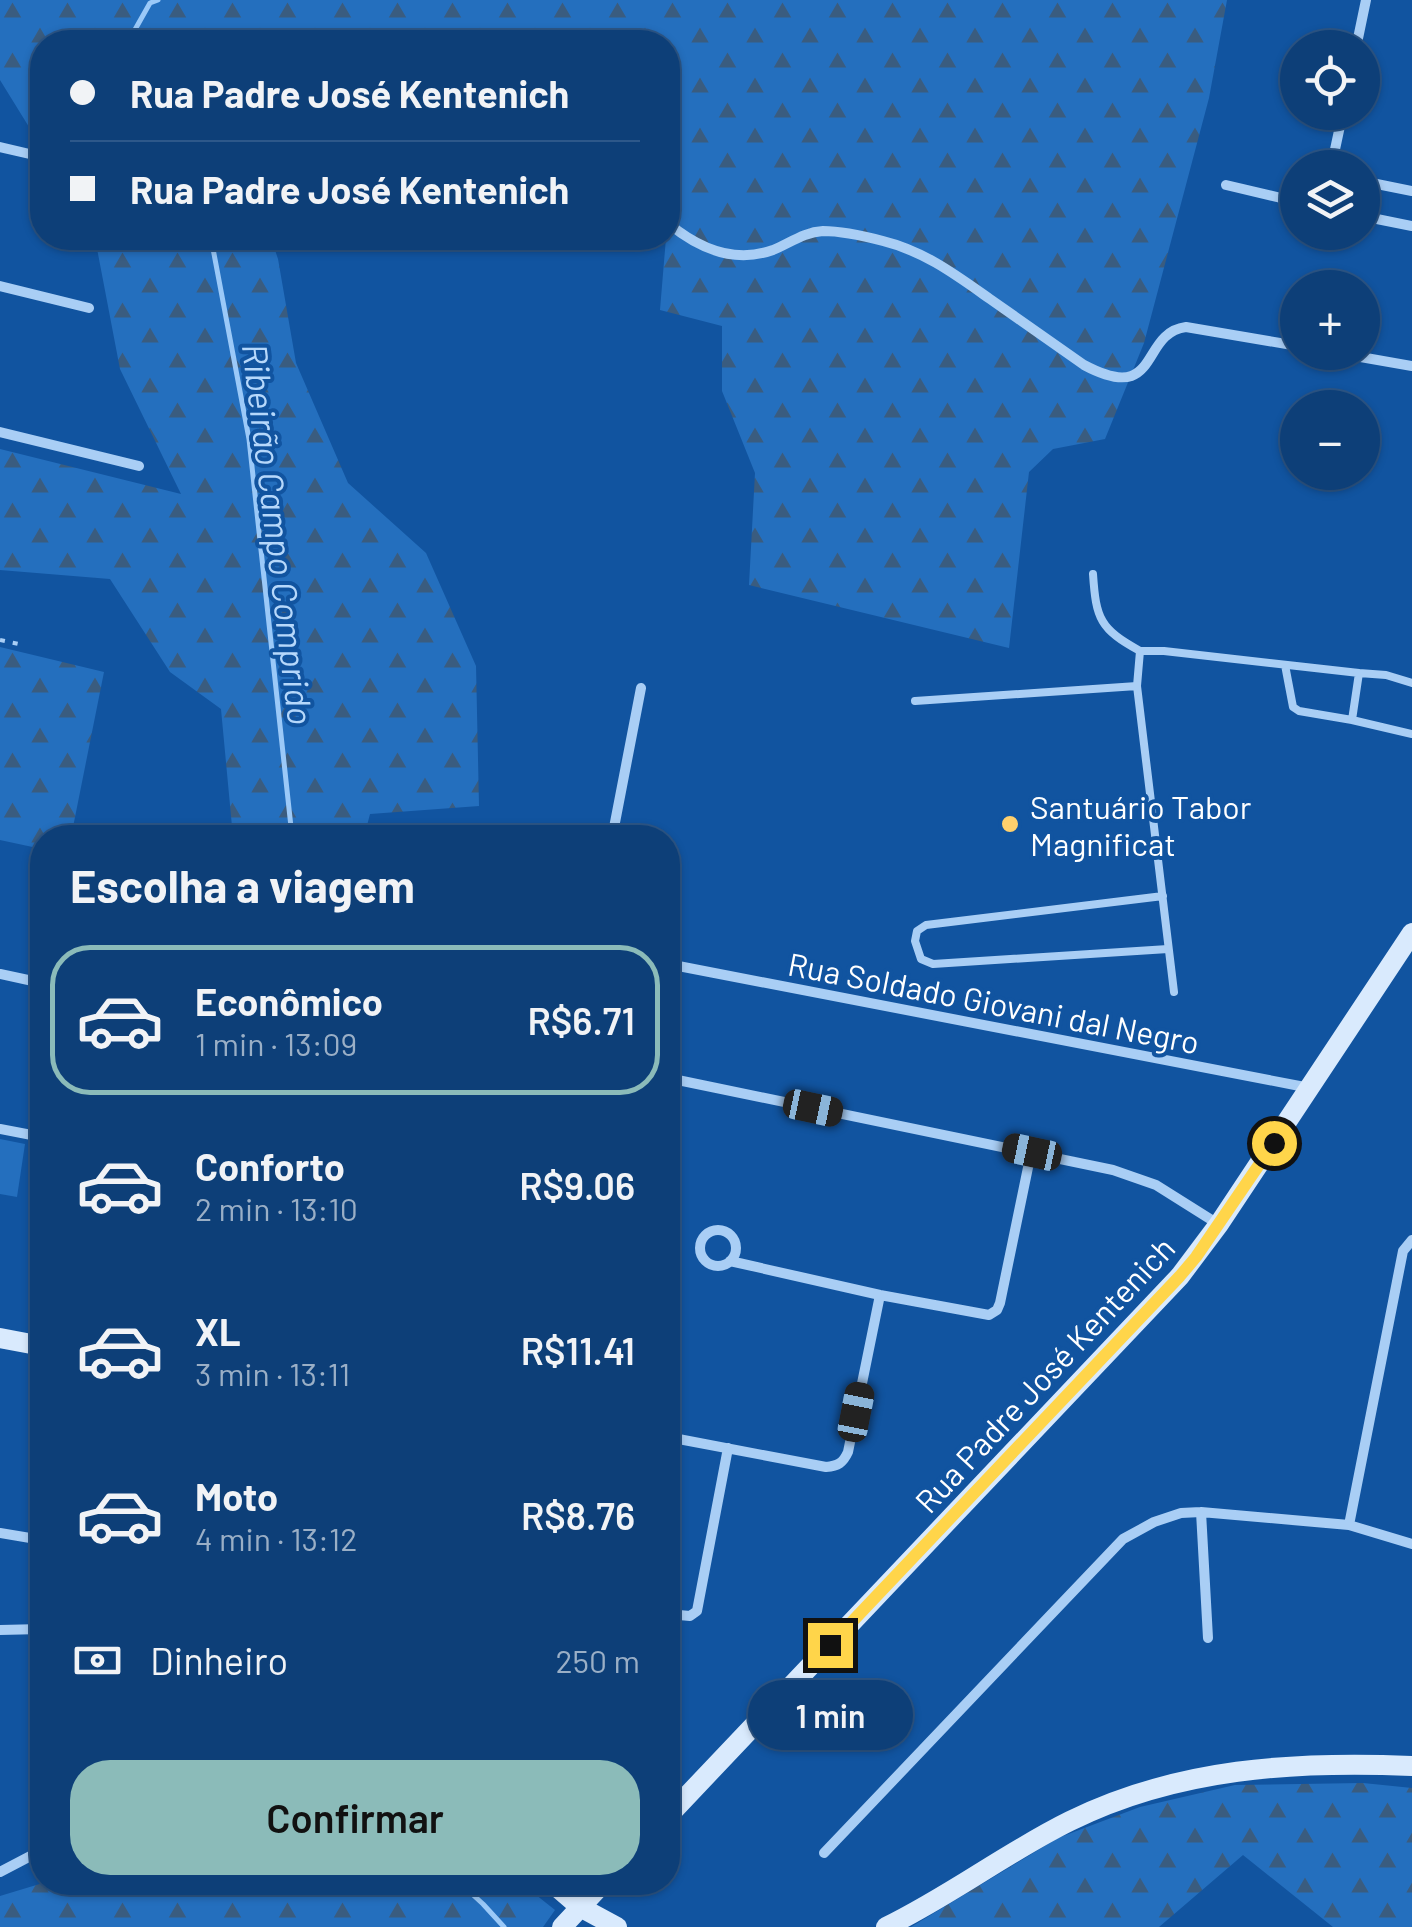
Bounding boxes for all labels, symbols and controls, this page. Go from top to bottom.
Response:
map controls [1280,30,1380,490]
button: locate [1280,30,1380,130]
text: Rua Padre José Kentenich [130,70,569,116]
button: layers [1280,150,1380,250]
text: Rua Padre José Kentenich [130,166,569,212]
button: + [1280,270,1380,370]
water label: Ribeirão Campo Comprido [235,341,323,727]
button: − [1280,390,1380,490]
place label: Santuário Tabor Magnificat [1030,787,1252,862]
marker: Santuário Tabor Magnificat [999,813,1021,835]
text: Escolha a viagem [70,858,415,912]
street label: Rua Soldado Giovani dal Negro [785,943,1203,1061]
icon: car [75,975,165,1065]
text: Econômico [195,978,383,1024]
text: R$6.71 [527,997,635,1043]
text: 1 min · 13:09 [195,1024,357,1062]
car [781,1087,845,1129]
route start [1252,1121,1297,1166]
car [1000,1131,1064,1173]
icon: car [75,1140,165,1230]
text: Conforto [195,1143,345,1189]
text: R$9.06 [519,1162,635,1208]
text: 2 min · 13:10 [195,1189,358,1227]
street label: Rua Padre José Kentenich [906,1228,1182,1520]
icon: car [75,1305,165,1395]
text: XL [195,1308,241,1354]
text: R$11.41 [521,1327,635,1373]
text: 3 min · 13:11 [195,1354,350,1392]
car [836,1380,876,1444]
icon: car [75,1470,165,1560]
text: Moto [195,1473,278,1519]
text: R$8.76 [521,1492,635,1538]
text: 4 min · 13:12 [195,1519,357,1557]
route end [808,1623,853,1668]
icon: cash [70,1633,125,1688]
text: Dinheiro [150,1637,288,1683]
text: 250 m [555,1641,640,1679]
callout: 1 min [748,1680,912,1750]
text: 1 min [796,1696,865,1734]
button: Confirmar [70,1760,640,1875]

